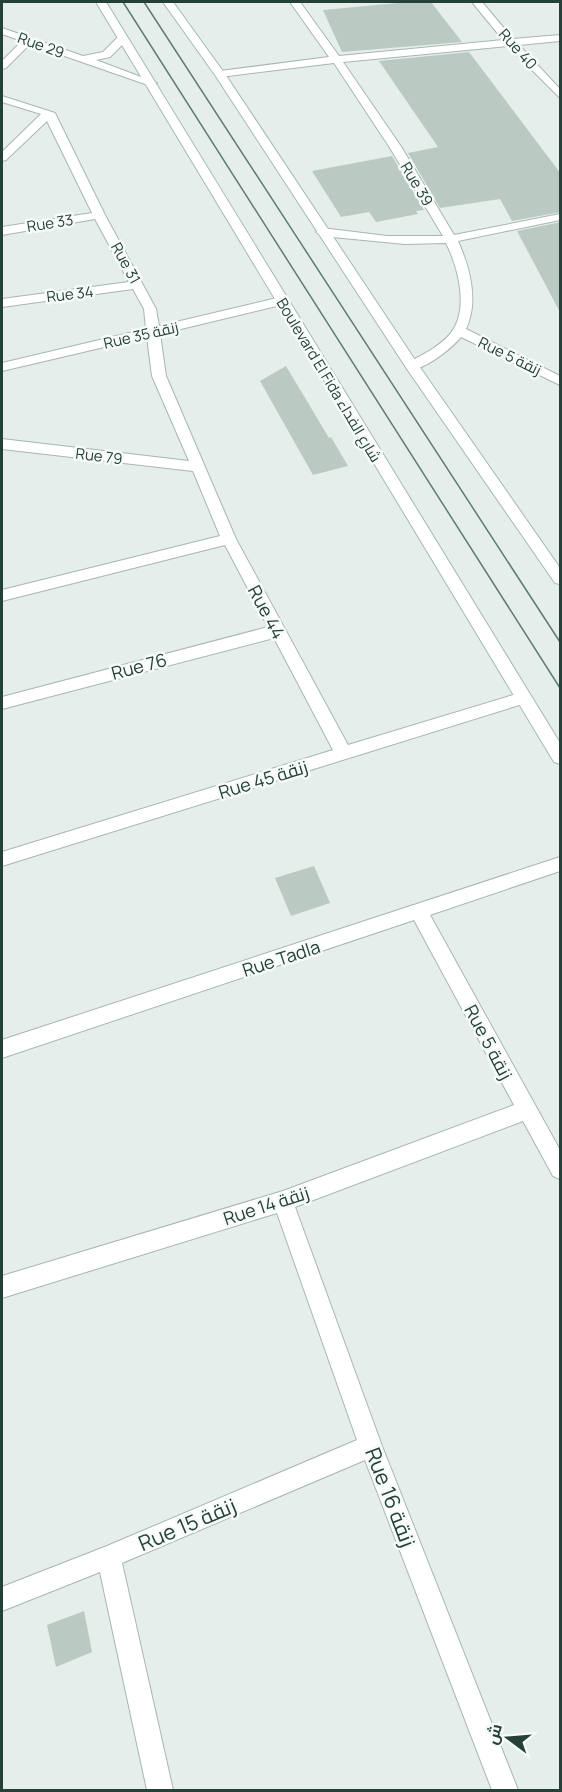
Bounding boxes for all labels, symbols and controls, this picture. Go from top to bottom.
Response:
street label: Rue 40 [494,24,542,74]
street label: Rue 29 [15,27,67,63]
street label: Rue 39 [396,158,438,210]
street label: Rue 33 [25,209,75,237]
street label: Rue 31 [106,239,146,287]
street label: Rue 34 [45,281,95,307]
street label: Boulevard El Fida شارع الفداء [271,294,386,466]
street label: Rue 35 زنقة [101,316,181,354]
street label: Rue 5 زنقة [475,332,545,380]
street label: Rue 79 [74,443,124,469]
street label: Rue 44 [243,581,291,643]
street label: Rue 76 [109,647,169,685]
street label: Rue 45 زنقة [215,754,311,804]
street label: Rue Tadla [239,934,323,982]
street label: Rue 5 زنقة [459,1000,519,1084]
street label: Rue 14 زنقة [220,1180,312,1230]
street label: Rue 16 زنقة [359,1443,423,1551]
street label: Rue 15 زنقة [134,1491,240,1557]
north arrow [478,1708,538,1768]
text: ش [480,1721,507,1747]

